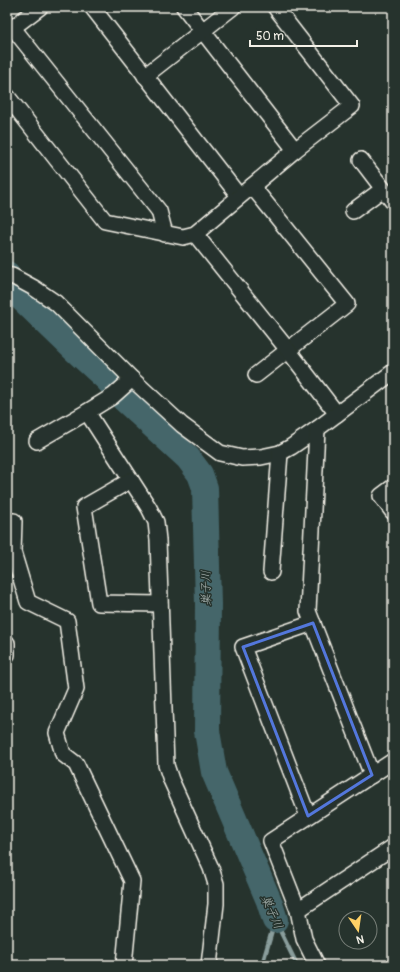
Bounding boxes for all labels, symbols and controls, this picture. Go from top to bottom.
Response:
scale bar [250,22,357,48]
text: 50 m [256,29,284,44]
water label: 巣子川 [199,570,214,606]
water label: 巣子川 [257,893,286,932]
north arrow [338,910,378,950]
text: N [355,932,365,947]

